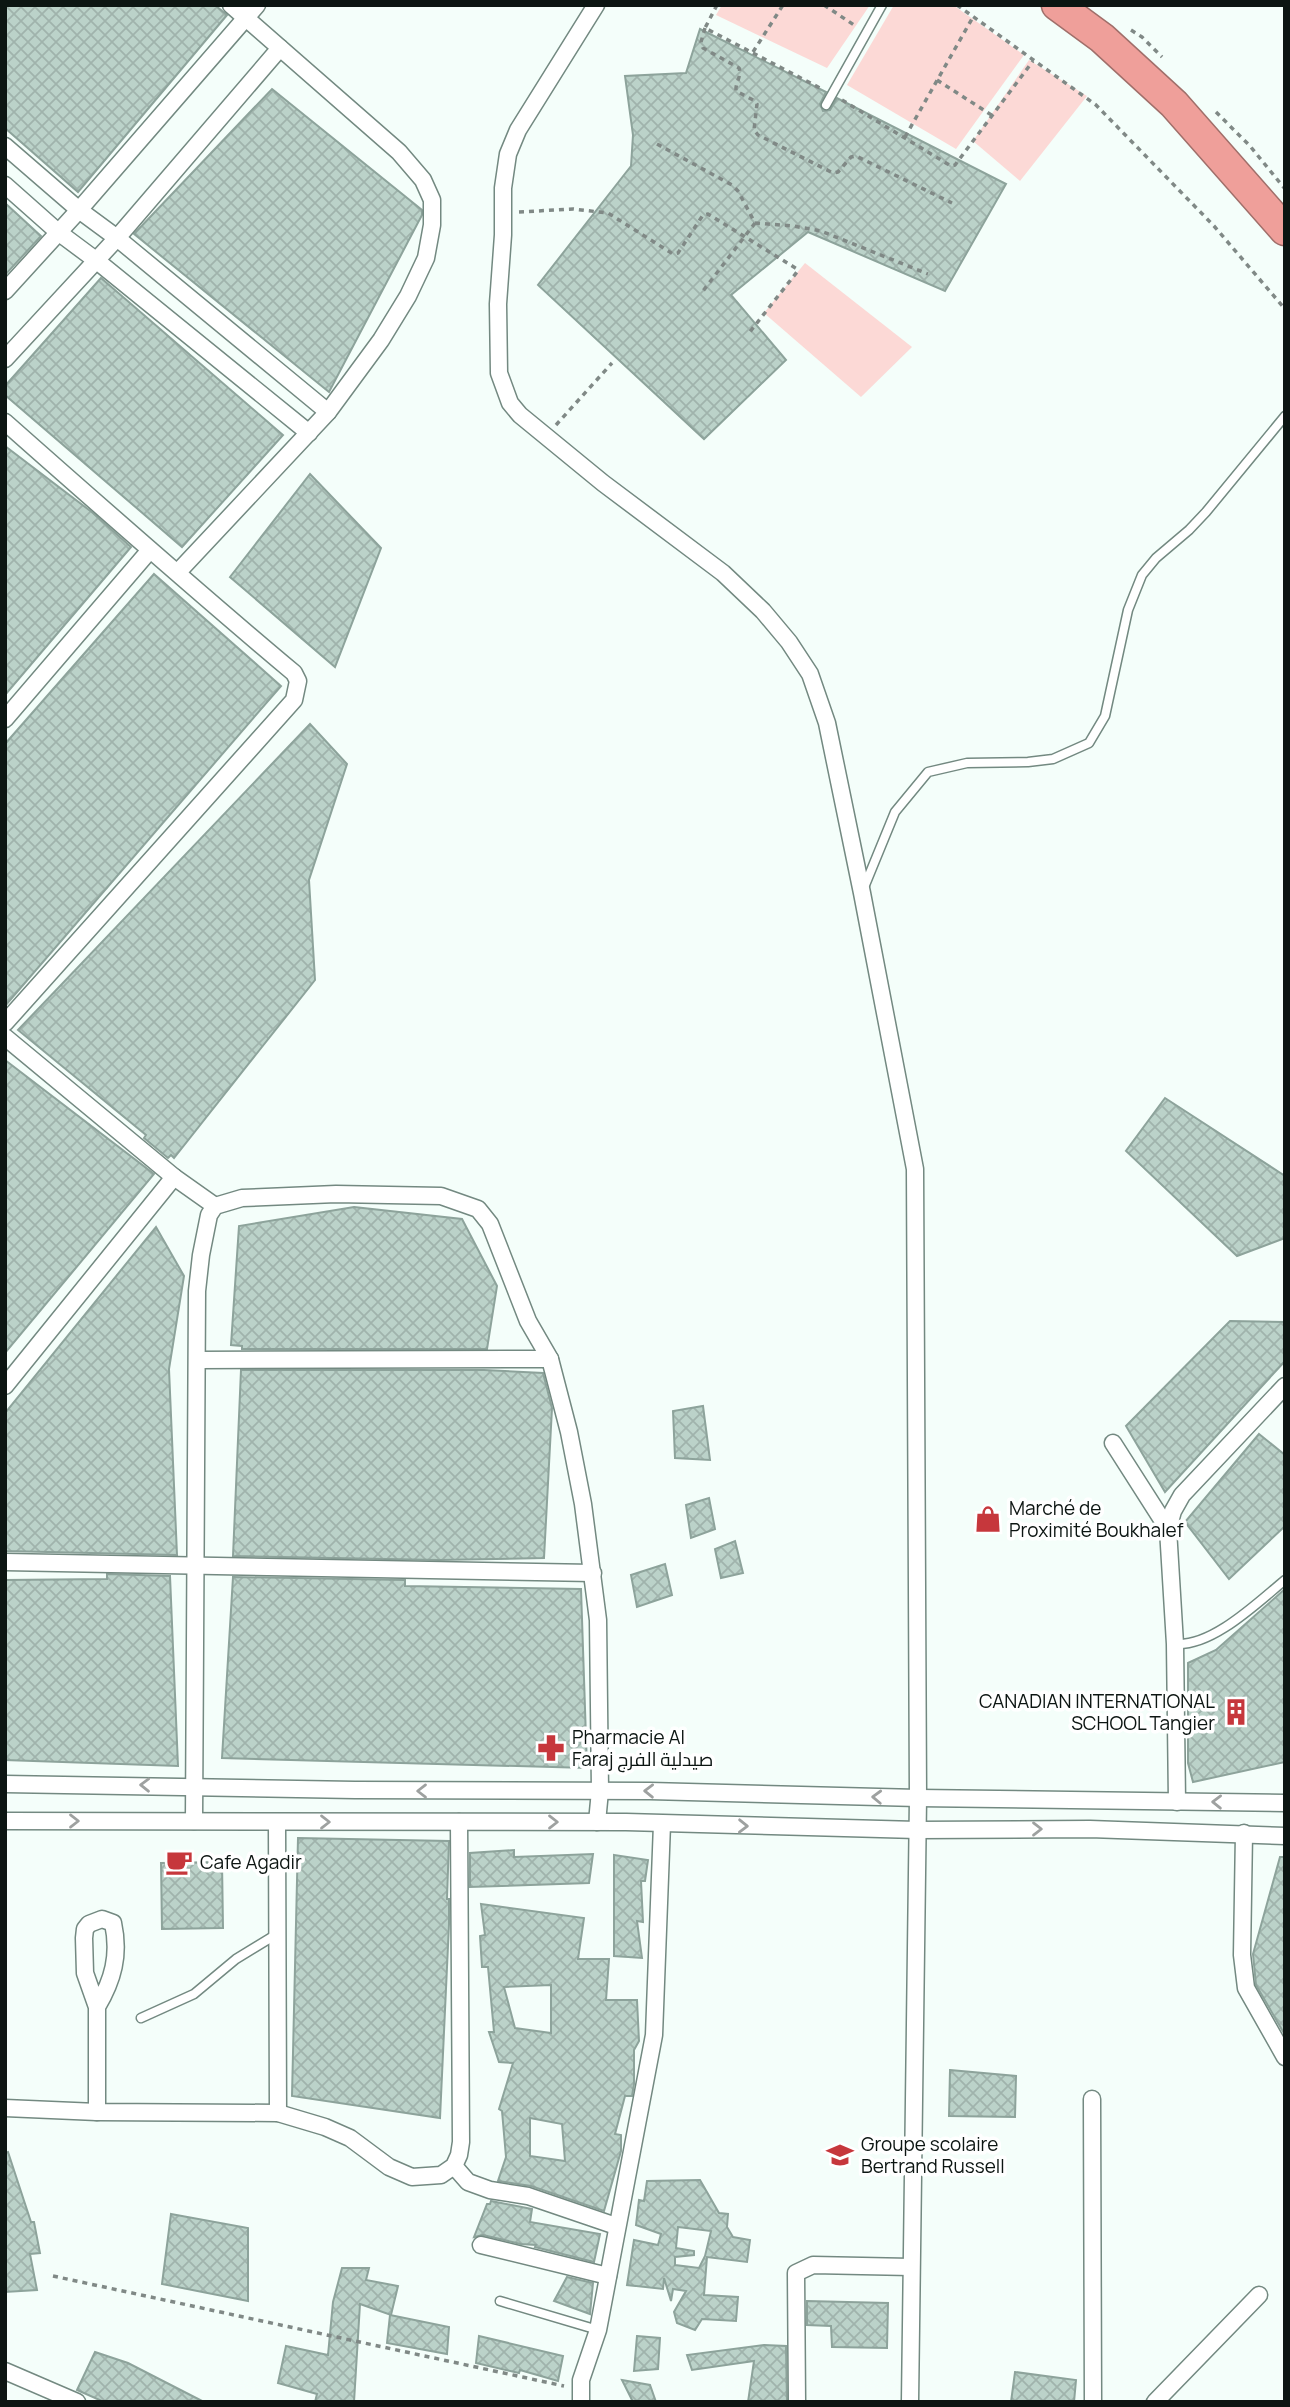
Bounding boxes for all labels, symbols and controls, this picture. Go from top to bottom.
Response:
place label: Marché de Proximité Boukhalef [1009,1495,1184,1543]
shop icon: Marché de Proximité Boukhalef [973,1504,1003,1534]
place label: CANADIAN INTERNATIONAL SCHOOL Tangier [979,1688,1215,1736]
building icon: CANADIAN INTERNATIONAL SCHOOL Tangier [1221,1697,1251,1727]
place label: Pharmacie Al Faraj صيدلية الفرج [572,1724,713,1773]
pharmacy icon: Pharmacie Al Faraj صيدلية الفرج [536,1733,566,1763]
one-way arrow [140,1778,151,1793]
one-way arrow [416,1783,427,1799]
one-way arrow [644,1783,654,1799]
one-way arrow [871,1789,881,1805]
one-way arrow [1211,1795,1222,1810]
one-way arrow [69,1813,79,1829]
one-way arrow [321,1814,331,1830]
one-way arrow [548,1814,559,1830]
one-way arrow [738,1818,749,1833]
one-way arrow [1032,1821,1043,1837]
cafe icon: Cafe Agadir [164,1847,194,1877]
place label: Cafe Agadir [200,1849,302,1875]
place label: Groupe scolaire Bertrand Russell [861,2131,1005,2179]
school or university icon: Groupe scolaire Bertrand Russell [825,2140,855,2170]

